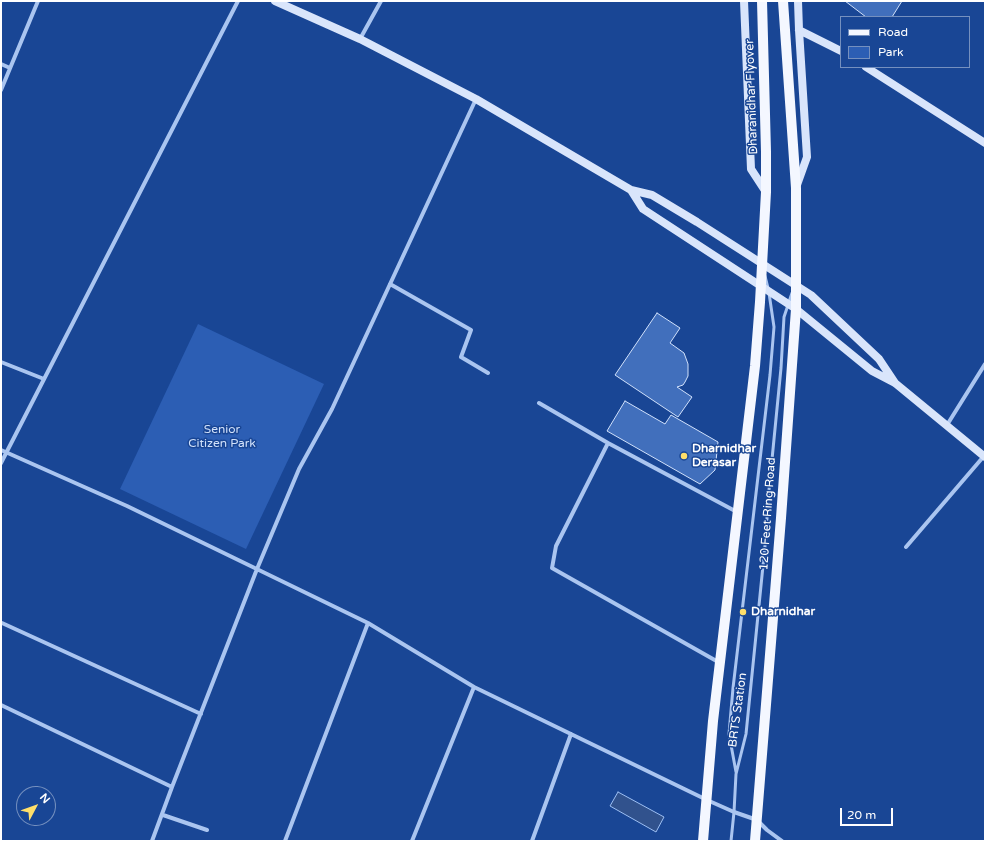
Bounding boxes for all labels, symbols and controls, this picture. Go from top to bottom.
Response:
legend [840,16,970,68]
text: Road [878,25,908,39]
street label: Dharanidhar Flyover [743,39,761,155]
text: Park [878,45,904,59]
park label: Senior Citizen Park [188,423,256,451]
place label: Dharnidhar Derasar [692,442,756,470]
marker: Dharnidhar Derasar [679,451,689,461]
street label: 120 Feet Ring Road [757,457,779,571]
place label: Dharnidhar [751,605,815,619]
marker: Dharnidhar [738,607,748,617]
street label: BRTS Station [726,672,750,748]
north arrow [16,786,56,826]
text: N [37,791,52,806]
scale bar [842,800,895,826]
text: 20 m [847,808,876,822]

